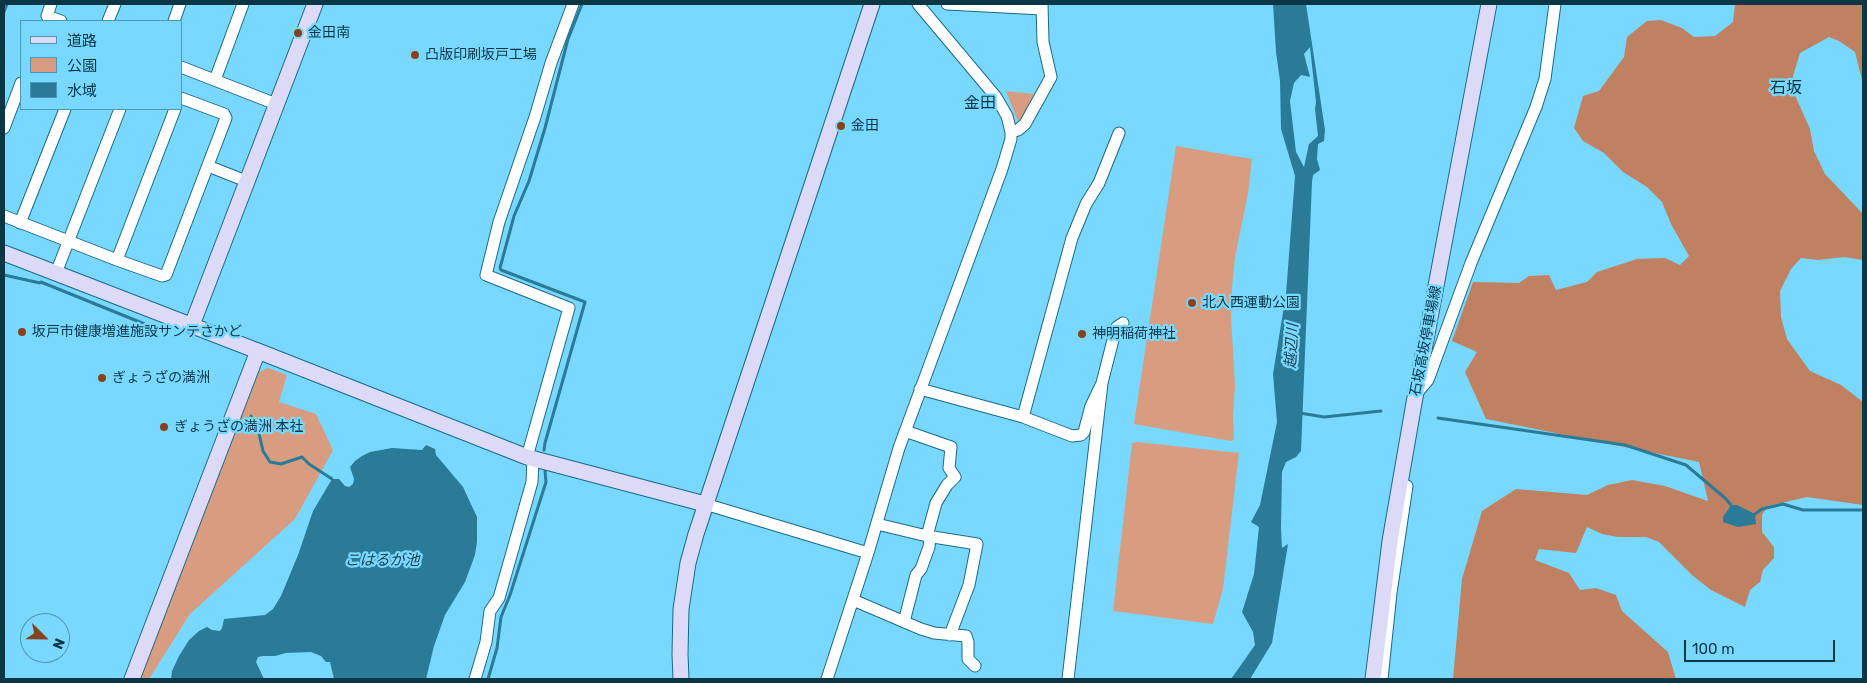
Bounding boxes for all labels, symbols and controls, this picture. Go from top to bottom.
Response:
legend [20,20,182,110]
place label: 金田南 [308,25,350,41]
marker: 金田南 [292,27,304,39]
text: 道路 [67,32,97,50]
place label: 凸版印刷坂戸工場 [425,47,537,63]
marker: 凸版印刷坂戸工場 [409,49,421,61]
text: 公園 [67,57,97,75]
district label: 石坂 [1770,78,1802,98]
text: 水域 [67,82,97,100]
district label: 金田 [964,93,996,113]
place label: 金田 [851,118,879,134]
marker: 金田 [835,120,847,132]
street label: 石坂高坂停車場線 [1407,284,1445,398]
place label: 北入西運動公園 [1202,295,1300,311]
marker: 北入西運動公園 [1186,297,1198,309]
water label: 越辺川 [1282,323,1302,369]
place label: 坂戸市健康増進施設サンテさかど [32,324,242,340]
marker: 坂戸市健康増進施設サンテさかど [16,326,28,338]
place label: 神明稲荷神社 [1092,326,1176,342]
marker: 神明稲荷神社 [1076,328,1088,340]
place label: ぎょうざの満洲 [112,370,210,386]
marker: ぎょうざの満洲 [96,372,108,384]
place label: ぎょうざの満洲 本社 [174,419,303,435]
marker: ぎょうざの満洲 本社 [158,421,170,433]
water label: こはるが池 [345,552,419,570]
north arrow [20,613,70,663]
scale bar [1687,630,1838,662]
text: N [49,636,68,652]
text: 100 m [1692,640,1734,658]

